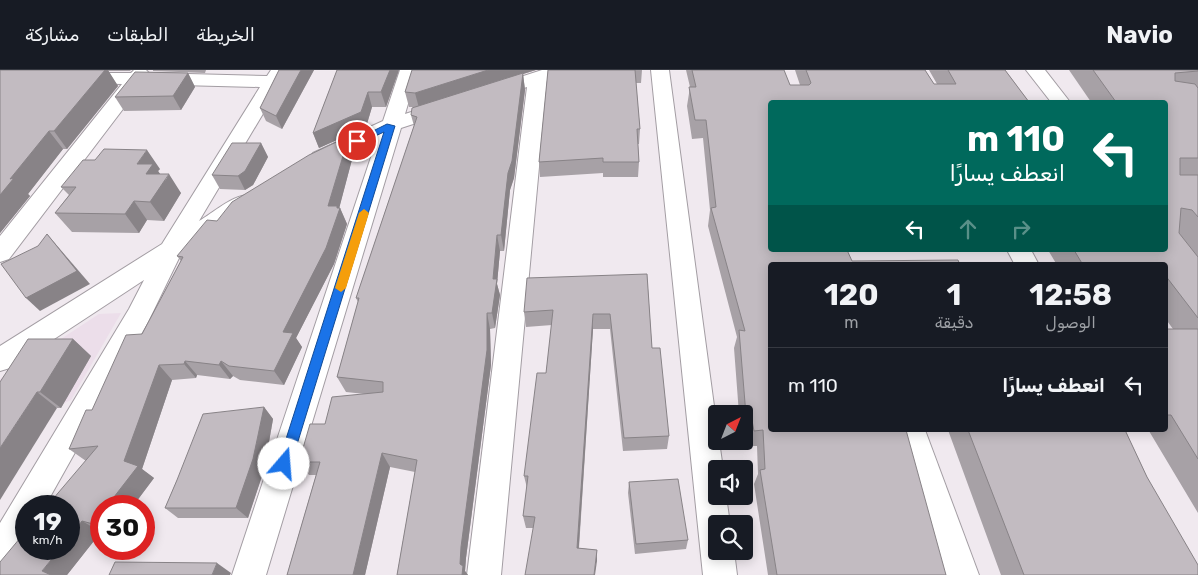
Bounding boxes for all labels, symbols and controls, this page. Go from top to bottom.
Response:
text: Navio [1106,21,1173,49]
text: مشاركة [25,24,79,46]
text: الطبقات [107,24,168,46]
text: الخريطة [196,24,255,46]
text: 110 m [967,118,1065,160]
pin [336,120,378,162]
icon: left [1083,120,1148,185]
icon: arrive [343,127,371,155]
text: انعطف يسارًا [949,160,1065,187]
icon: left [901,215,929,243]
icon: ahead [954,215,982,243]
icon: right [1007,215,1035,243]
text: 120 [824,277,879,313]
text: 1 [947,277,961,313]
text: 12:58 [1029,277,1112,313]
text: m [844,313,858,332]
text: دقيقة [935,313,973,332]
text: الوصول [1045,313,1096,332]
icon: left [1120,371,1148,399]
text: 110 m [788,374,838,397]
text: انعطف يسارًا [1002,374,1105,397]
north arrow [708,405,752,450]
map controls [708,405,753,560]
position arrow [257,437,309,489]
button: sound [708,460,753,505]
speed limit sign: 30 [90,495,155,560]
text: 19 [33,507,62,536]
button: search [708,515,753,560]
text: km/h [33,533,62,547]

